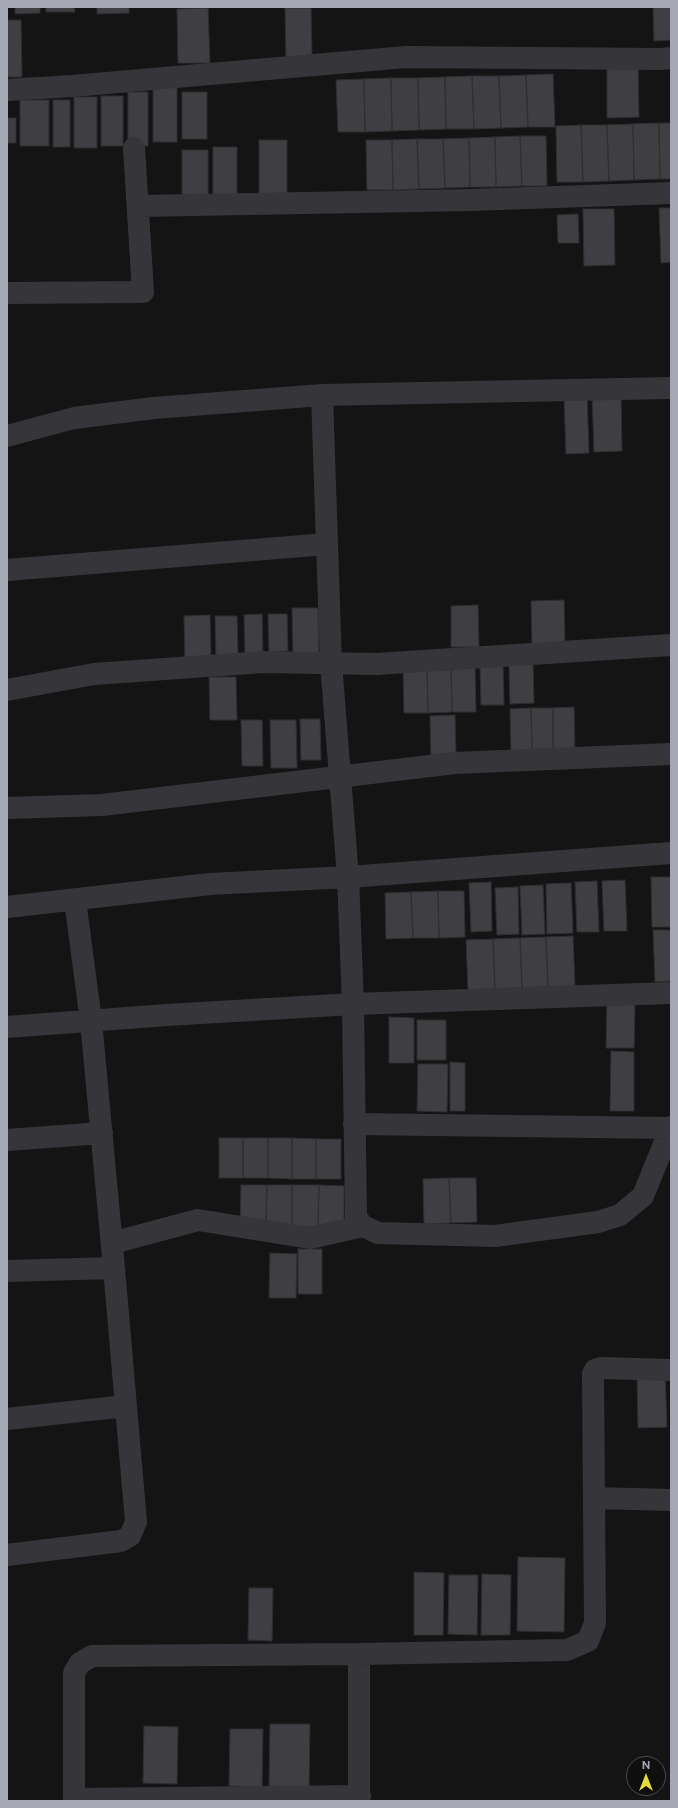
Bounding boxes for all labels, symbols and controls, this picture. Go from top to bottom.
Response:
north arrow [626,1756,666,1796]
text: N [642,1759,650,1771]

